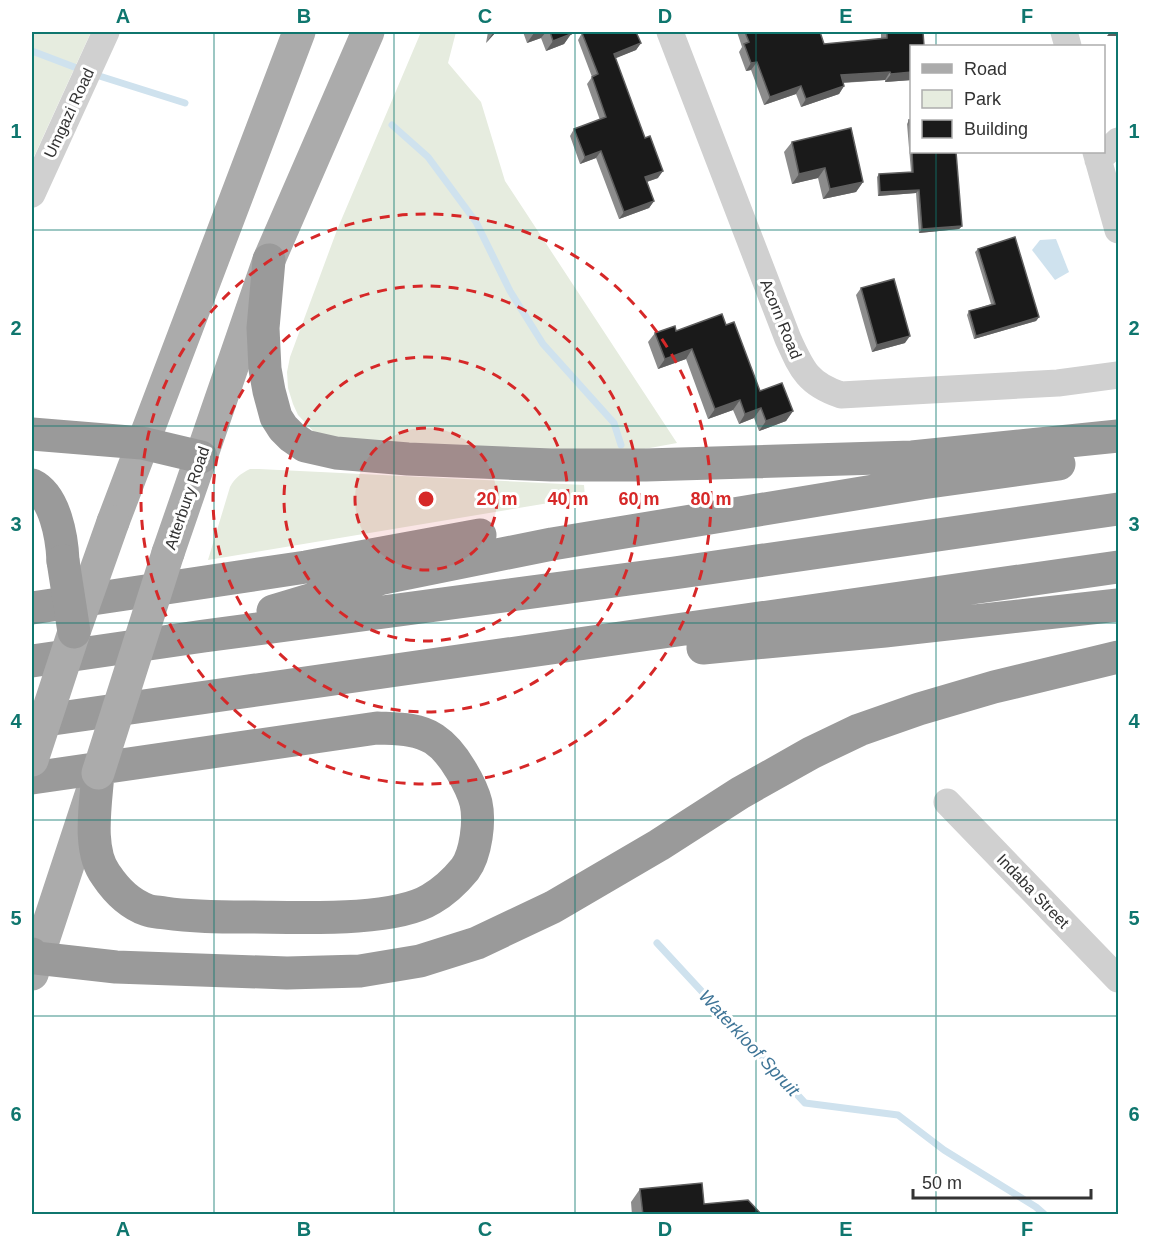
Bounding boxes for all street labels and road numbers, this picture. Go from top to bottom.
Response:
street label: Umgazi Road [41,65,97,161]
street label: Acorn Road [757,277,805,361]
street label: Atterbury Road [161,444,213,552]
street label: Indaba Street [994,851,1073,932]

